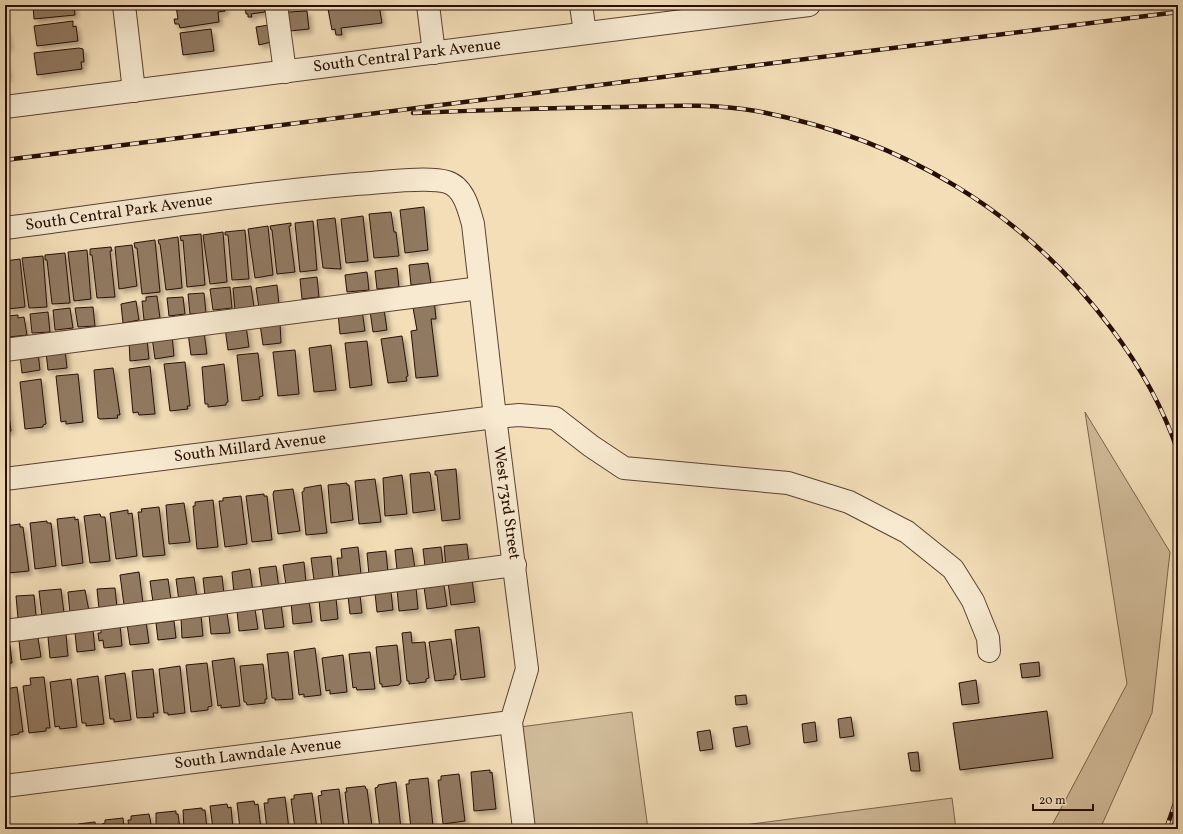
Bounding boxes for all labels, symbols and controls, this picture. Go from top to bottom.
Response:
street label: South Central Park Avenue [312,34,502,78]
street label: South Central Park Avenue [24,189,214,237]
street label: South Millard Avenue [173,428,327,468]
street label: West 73rd Street [487,445,525,562]
street label: South Lawndale Avenue [173,733,343,775]
scale bar [1033,786,1093,812]
text: 20 m [1039,793,1066,809]

